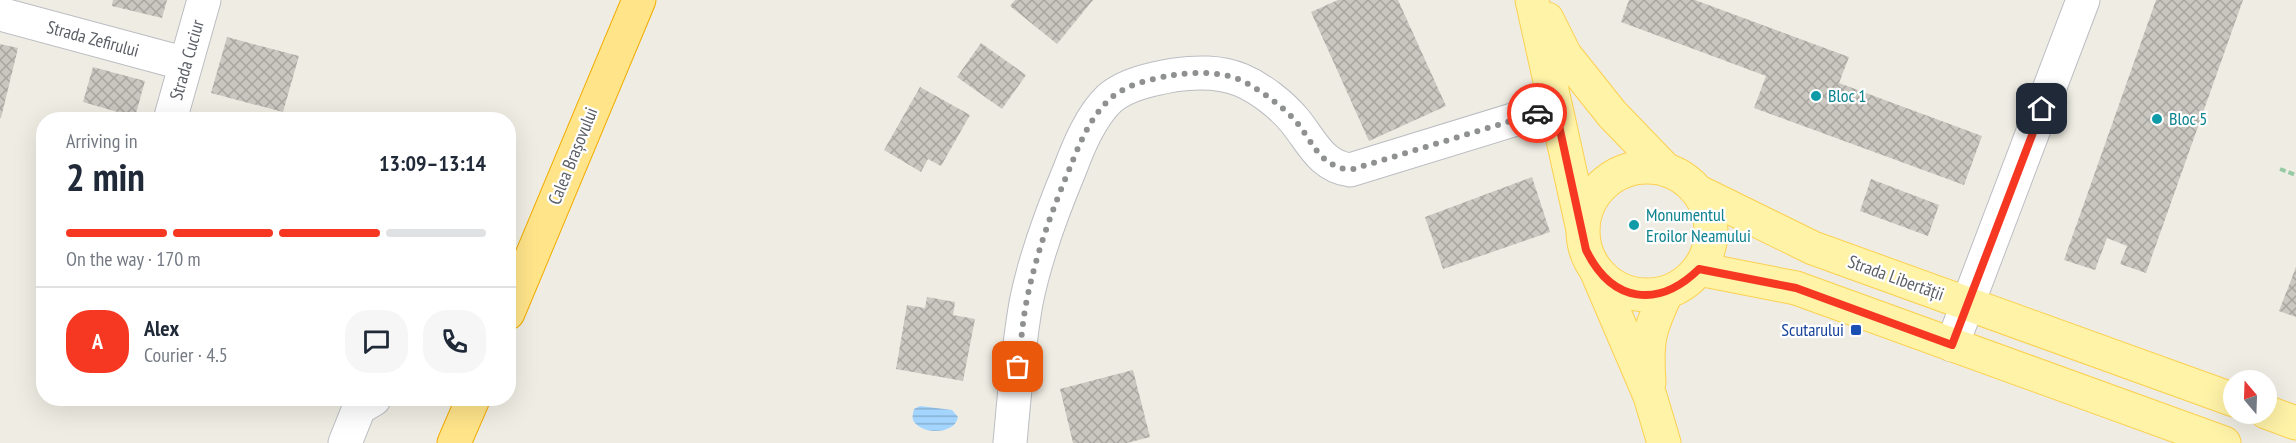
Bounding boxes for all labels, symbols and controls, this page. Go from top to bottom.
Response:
street label: Strada Zefirului [45,15,142,62]
street label: Strada Cuciur [164,17,209,103]
courier [1507,83,1567,143]
pin [2016,83,2067,134]
place label: Bloc 1 [1828,84,1866,107]
marker: Bloc 1 [1809,89,1823,103]
icon: home [2025,92,2058,125]
icon: car [1521,97,1554,130]
street label: Calea Brașovului [543,104,602,208]
place label: Bloc 5 [2169,107,2207,130]
marker: Bloc 5 [2150,112,2164,126]
text: Arriving in [66,128,138,154]
text: 13:09–13:14 [379,149,486,177]
text: 2 min [66,151,145,202]
place label: Monumentul Eroilor Neamului [1646,203,1751,247]
marker: Monumentul Eroilor Neamului [1627,218,1641,232]
text: On the way · 170 m [66,246,201,272]
street label: Strada Libertății [1845,250,1947,306]
button: chat [345,310,408,373]
button: phone [423,310,486,373]
text: Alex [144,314,179,342]
place label: Scutarului [1781,318,1844,341]
marker: Scutarului [1849,323,1863,337]
text: A [92,327,103,355]
pin [992,341,1043,392]
text: Courier · 4.5 [144,342,228,368]
icon: bag [1001,350,1034,383]
north arrow [2223,370,2277,424]
map controls [2223,370,2277,424]

